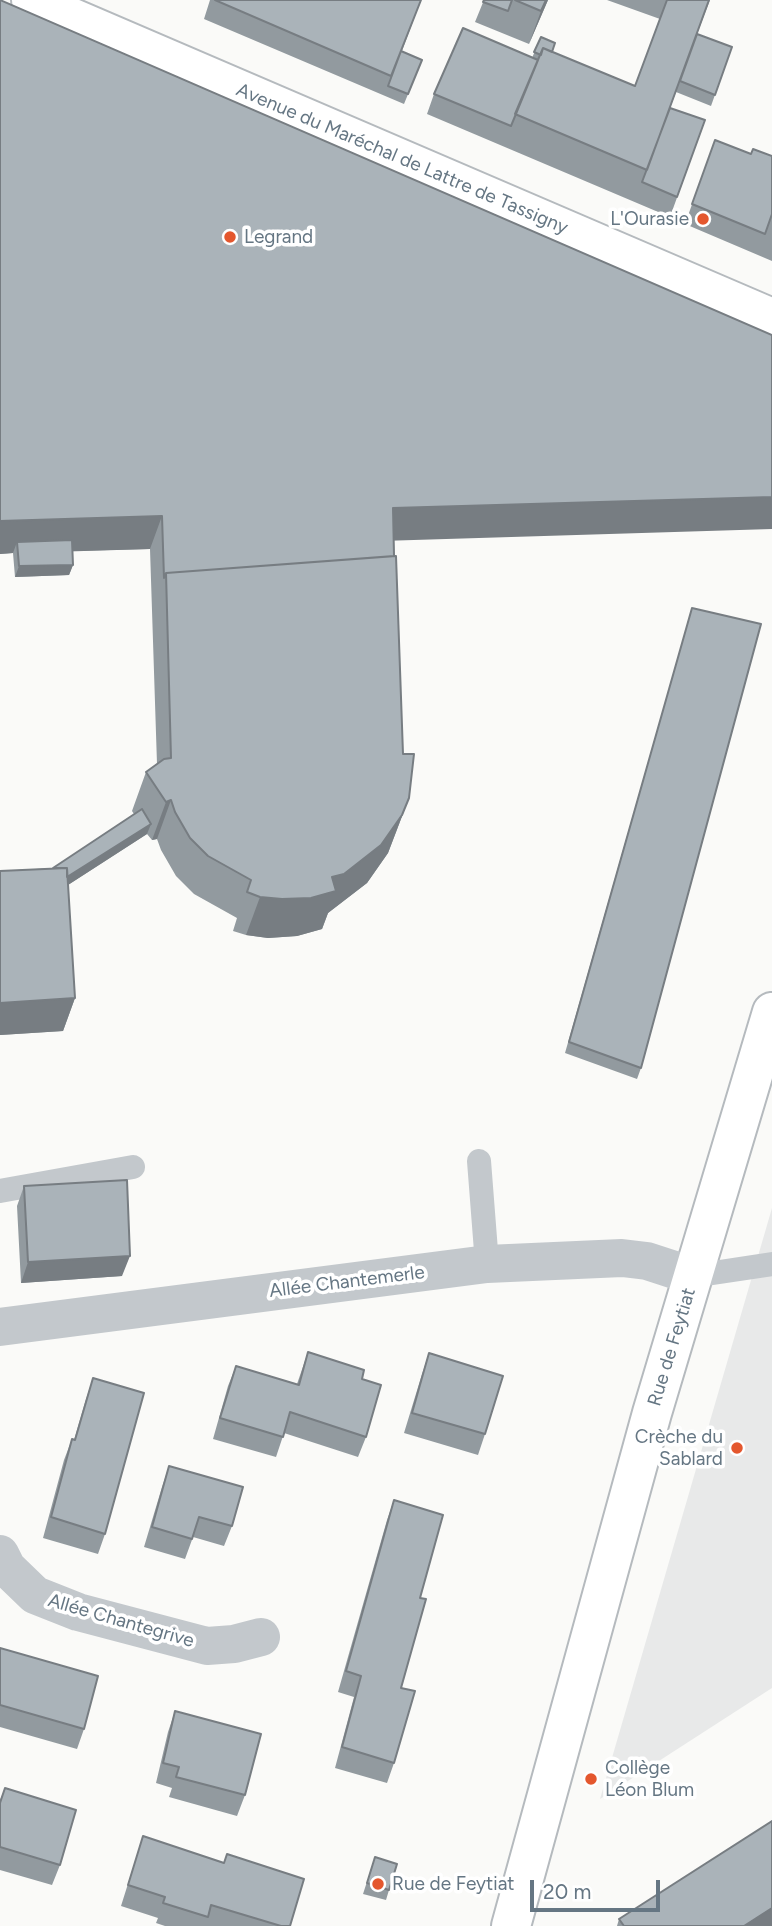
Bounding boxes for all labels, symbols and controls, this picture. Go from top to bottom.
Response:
street label: Avenue du Maréchal de Lattre de Tassigny [233,79,571,239]
place label: L'Ourasie [610,208,689,230]
marker: L'Ourasie [695,211,711,227]
place label: Legrand [244,226,313,248]
marker: Legrand [222,229,238,245]
street label: Allée Chantemerle [268,1261,426,1303]
street label: Rue de Feytiat [643,1285,701,1409]
place label: Crèche du Sablard [635,1426,723,1470]
marker: Crèche du Sablard [729,1440,745,1456]
street label: Allée Chantegrive [45,1589,197,1653]
place label: Collège Léon Blum [605,1757,694,1801]
marker: Collège Léon Blum [583,1771,599,1787]
scale bar [534,1867,664,1911]
place label: Rue de Feytiat [392,1873,515,1895]
marker: Rue de Feytiat [370,1876,386,1892]
text: 20 m [543,1879,591,1904]

